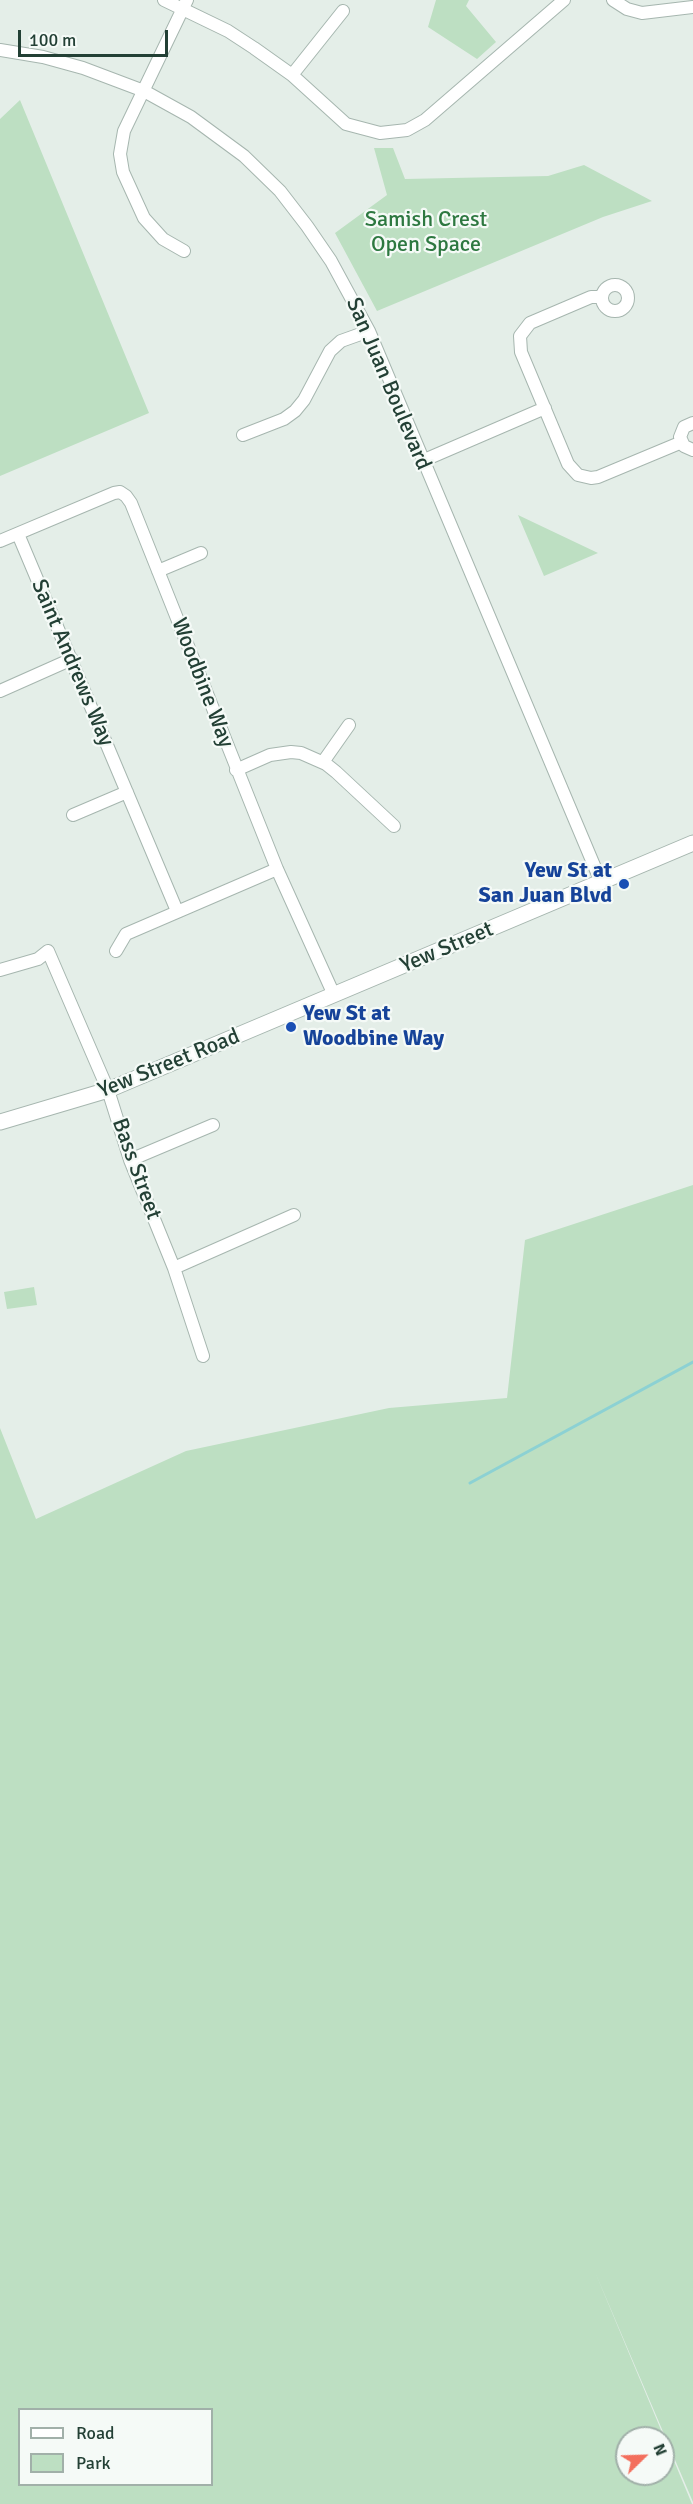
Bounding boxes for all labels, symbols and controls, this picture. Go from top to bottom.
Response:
scale bar [21,18,171,56]
text: 100 m [29,29,76,51]
park label: Samish Crest Open Space [365,207,487,258]
street label: San Juan Boulevard [340,294,436,474]
street label: Saint Andrews Way [25,576,119,750]
street label: Woodbine Way [165,614,239,752]
place label: Yew St at San Juan Blvd [478,858,612,909]
marker: Yew St at San Juan Blvd [617,877,631,891]
street label: Yew Street [396,917,498,979]
place label: Yew St at Woodbine Way [303,1001,444,1052]
marker: Yew St at Woodbine Way [284,1020,298,1034]
street label: Yew Street Road [94,1024,244,1104]
street label: Bass Street [105,1115,167,1223]
legend [18,2408,213,2486]
text: Road [76,2422,115,2444]
north arrow [615,2426,675,2486]
text: N [648,2441,671,2459]
text: Park [76,2452,111,2474]

